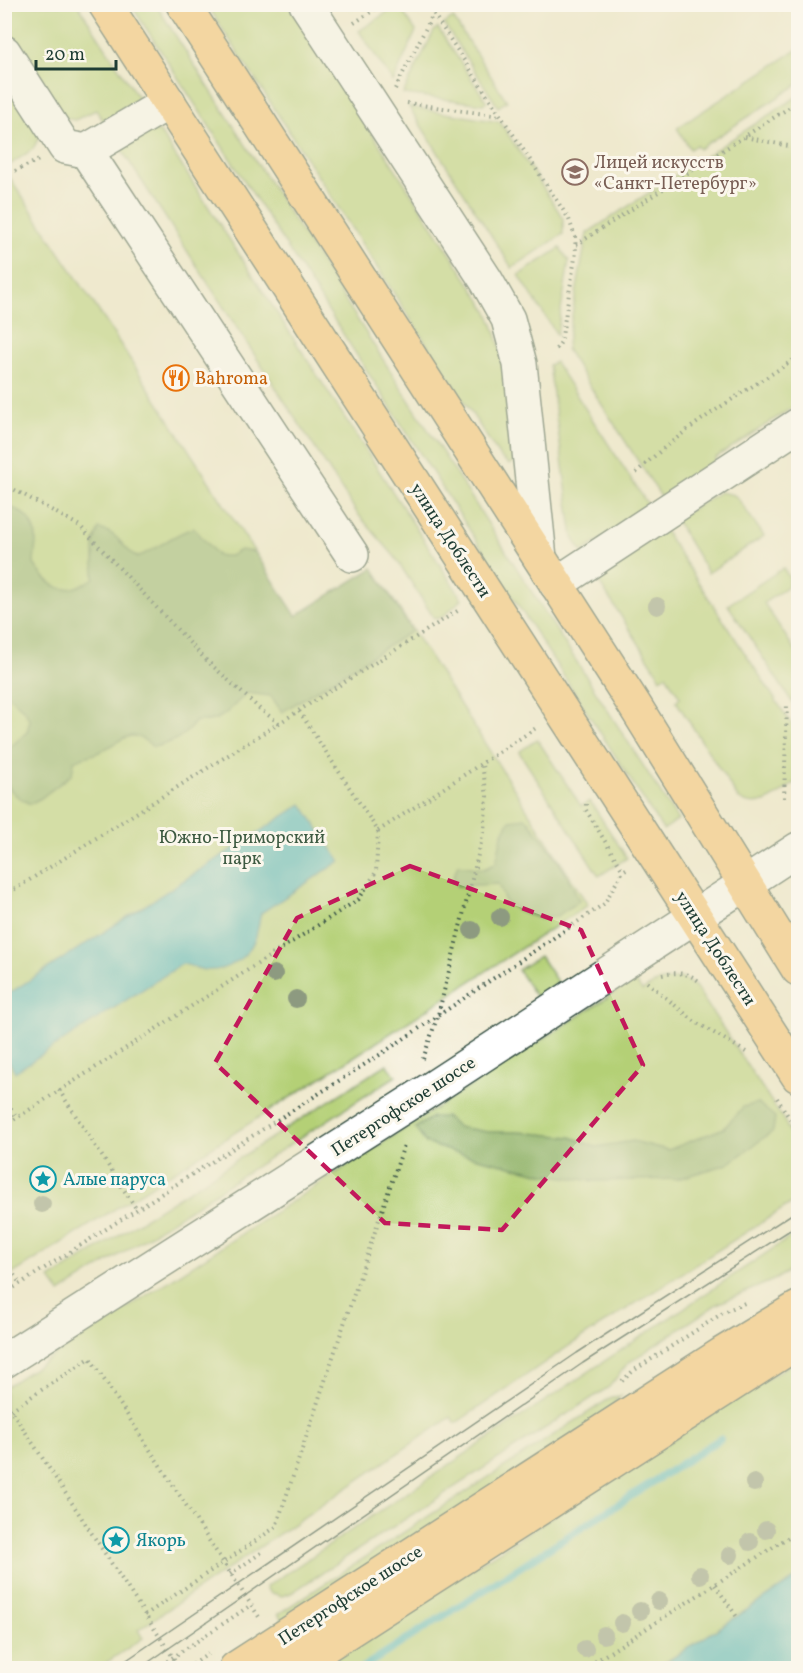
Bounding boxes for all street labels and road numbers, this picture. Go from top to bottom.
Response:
street label: улица Доблести [403,479,496,603]
street label: улица Доблести [668,887,761,1011]
street label: Петергофское шоссе [327,1051,481,1163]
street label: Петергофское шоссе [274,1540,428,1652]

